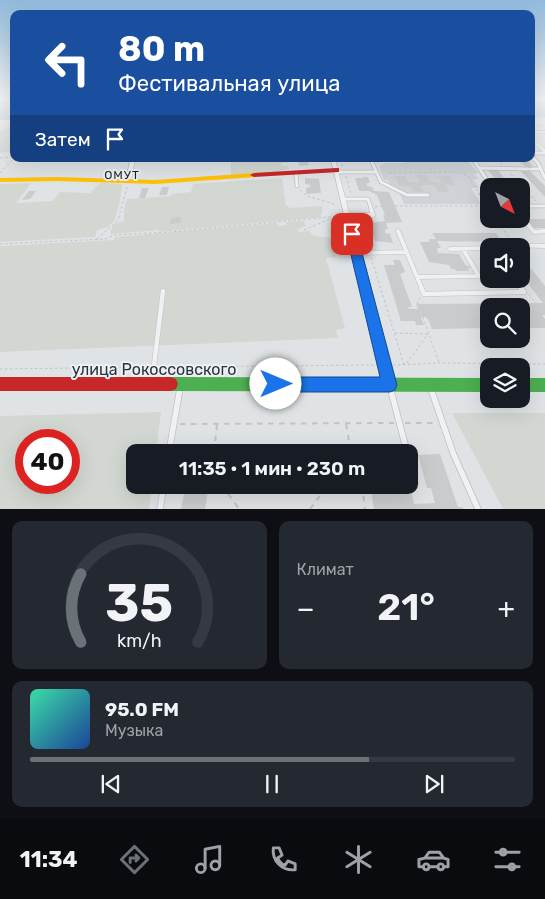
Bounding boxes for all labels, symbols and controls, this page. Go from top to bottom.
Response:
text: 80 m [118,28,205,70]
icon: left [35,30,100,95]
text: Фестивальная улица [118,70,340,97]
icon: arrive [101,125,129,153]
text: Затем [35,128,91,151]
district label: ОМУТ [104,168,140,182]
north arrow [480,178,530,228]
map controls [480,178,530,408]
pin [331,213,373,255]
icon: arrive [338,220,366,248]
button: sound [480,238,530,288]
button: search [480,298,530,348]
position arrow [249,357,301,409]
button: layers [480,358,530,408]
street label: улица Рокоссовского [72,360,236,379]
speed limit sign: 40 [15,429,80,494]
text: 11:35 · 1 мин · 230 m [179,457,365,480]
text: Климат [297,560,354,579]
text: 35 [105,572,173,634]
text: 21° [377,584,435,630]
text: − [297,592,315,625]
text: + [498,592,515,625]
text: km/h [117,630,162,651]
text: 95.0 FM [105,698,179,721]
text: Музыка [105,721,163,740]
icon: previous [97,770,125,798]
icon: pause [258,770,286,798]
icon: next [420,770,448,798]
icon: directions [117,842,152,877]
icon: music [192,842,227,877]
icon: phone [266,842,301,877]
icon: climate [341,842,376,877]
icon: car [416,842,451,877]
icon: filters [490,842,525,877]
text: 11:34 [20,846,78,873]

